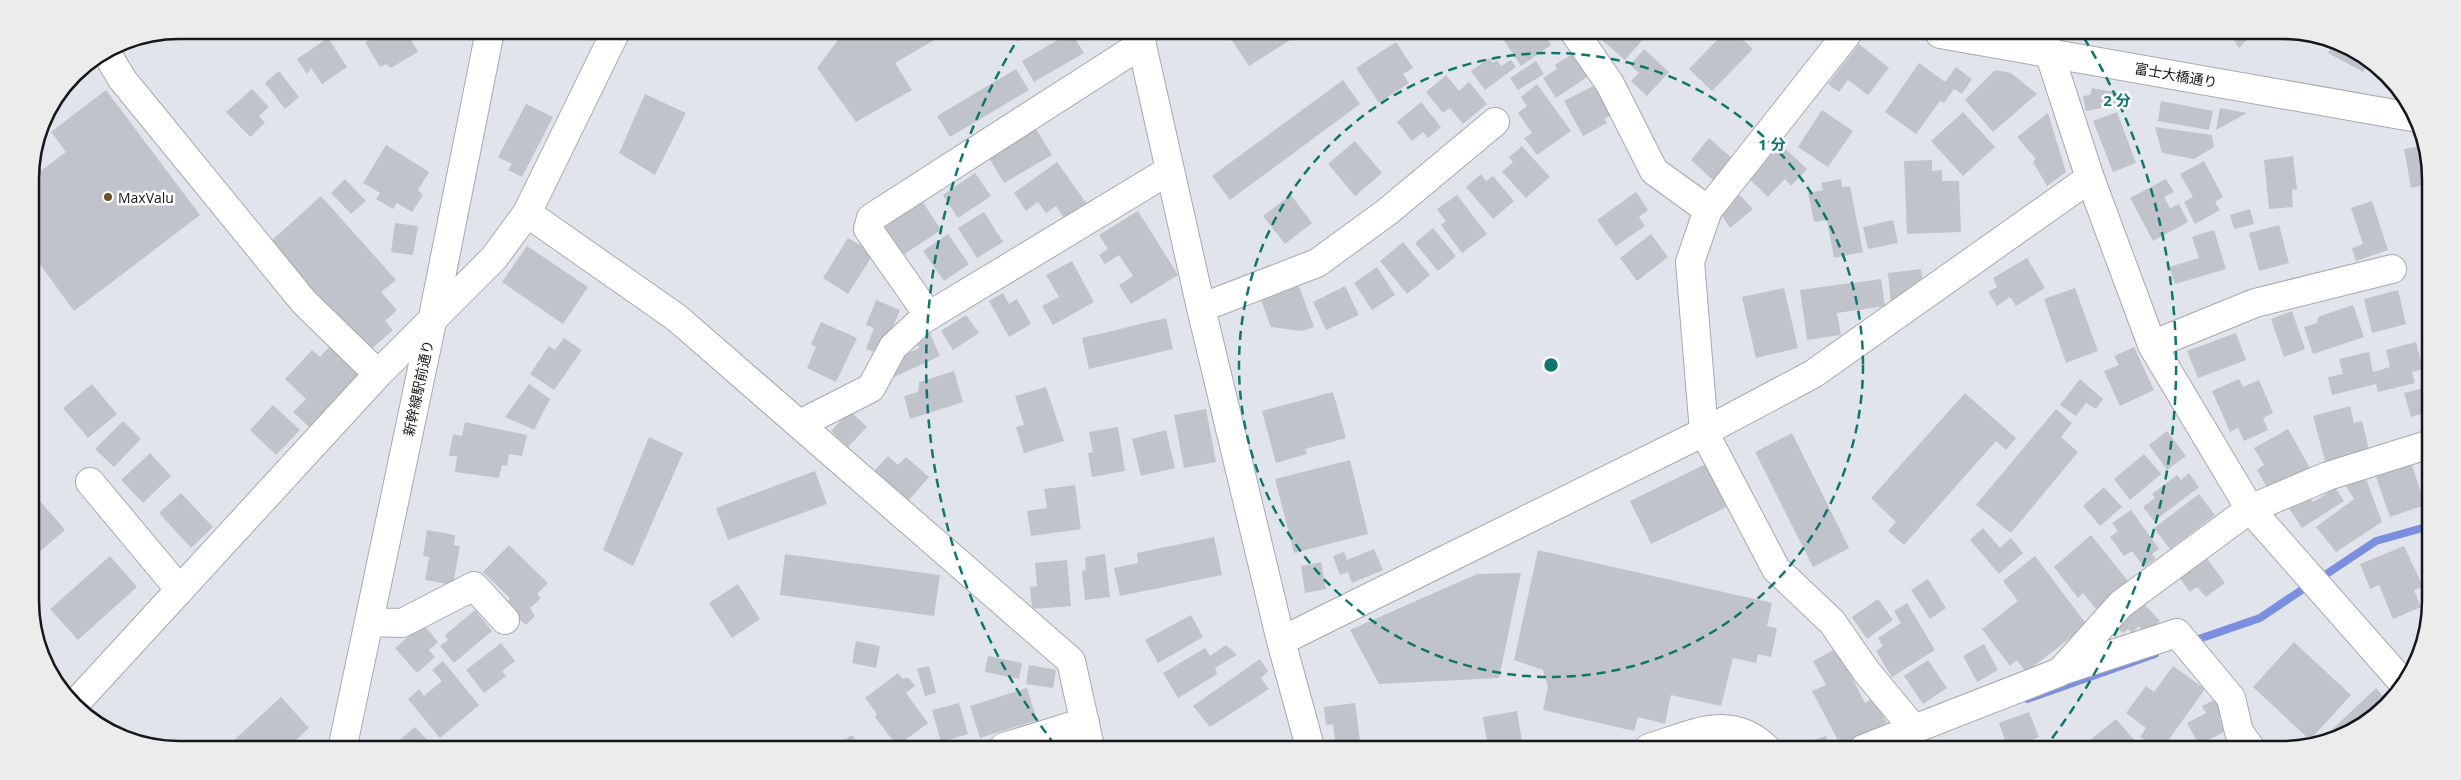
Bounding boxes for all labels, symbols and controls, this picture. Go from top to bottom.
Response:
street label: 富士大橋通り [2133,58,2219,92]
text: 2 分 [2103,90,2131,110]
text: 1 分 [1758,134,1786,154]
place label: MaxValu [118,188,174,207]
marker: MaxValu [102,191,114,203]
street label: 新幹線駅前通り [399,338,437,438]
centre of rings [1542,356,1560,374]

